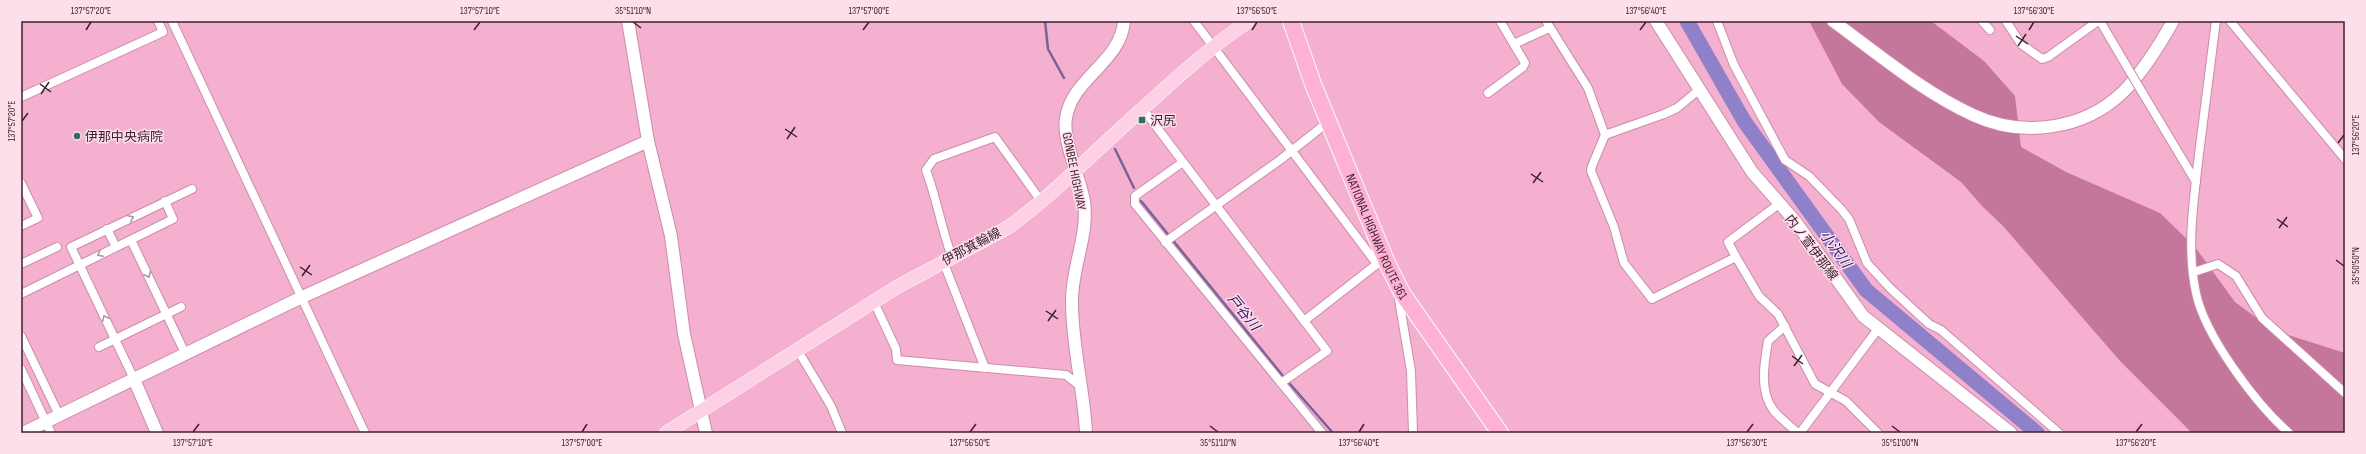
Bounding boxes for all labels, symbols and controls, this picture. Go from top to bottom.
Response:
text: 137°57'20"E [71,5,111,17]
text: 137°57'10"E [460,5,500,17]
text: 35°51'10"N [615,5,651,17]
text: 137°57'00"E [849,5,889,17]
text: 137°56'50"E [1237,5,1277,17]
text: 137°56'40"E [1626,5,1666,17]
text: 137°56'30"E [2014,5,2054,17]
text: 137°57'20"E [6,101,18,141]
place label: 沢尻 [1150,113,1176,129]
marker: 沢尻 [1137,115,1147,125]
text: 137°56'20"E [2350,115,2362,155]
place label: 伊那中央病院 [85,129,163,145]
marker: 伊那中央病院 [72,131,82,141]
street label: GONBEE HIGHWAY [1059,131,1090,212]
street label: NATIONAL HIGHWAY ROUTE 361 [1342,171,1411,303]
street label: 内ノ萱伊那線 [1781,212,1841,284]
one-way arrow [127,215,134,223]
street label: 伊那箕輪線 [939,225,1004,269]
water label: 小沢川 [1816,227,1856,273]
text: 35°50'50"N [2350,247,2362,285]
one-way arrow [97,249,105,257]
one-way arrow [143,270,151,278]
water label: 戸谷川 [1224,291,1265,336]
one-way arrow [102,315,110,323]
text: 137°57'10"E [173,437,213,449]
text: 137°57'00"E [562,437,602,449]
text: 137°56'50"E [950,437,990,449]
text: 35°51'10"N [1200,437,1236,449]
text: 137°56'40"E [1339,437,1379,449]
text: 137°56'30"E [1727,437,1767,449]
text: 35°51'00"N [1882,437,1919,449]
text: 137°56'20"E [2116,437,2156,449]

